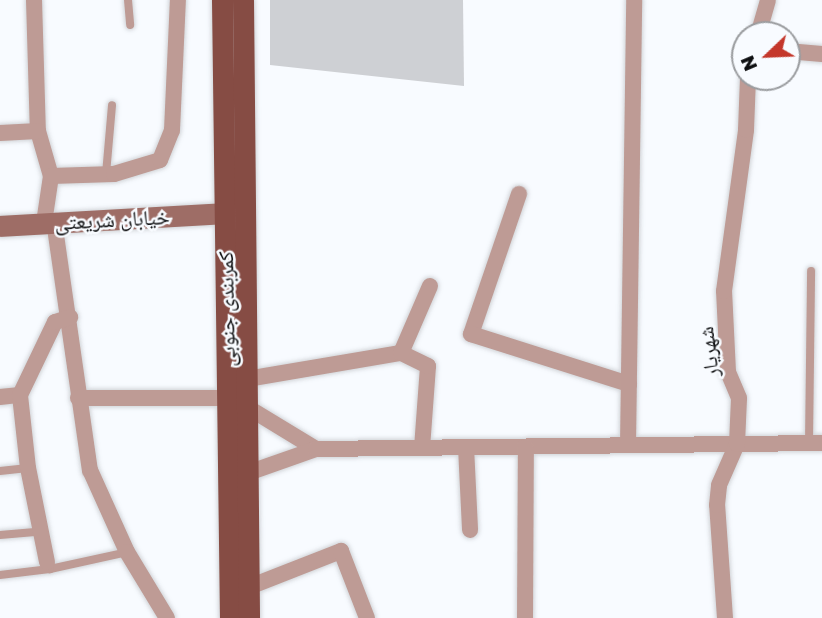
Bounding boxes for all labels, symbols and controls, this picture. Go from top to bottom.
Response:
north arrow [731,21,801,91]
text: N [735,52,761,75]
street label: خیابان شریعتی [54,203,170,235]
street label: کمربندی جنوبی [212,251,240,367]
street label: شهریار [692,325,724,379]

